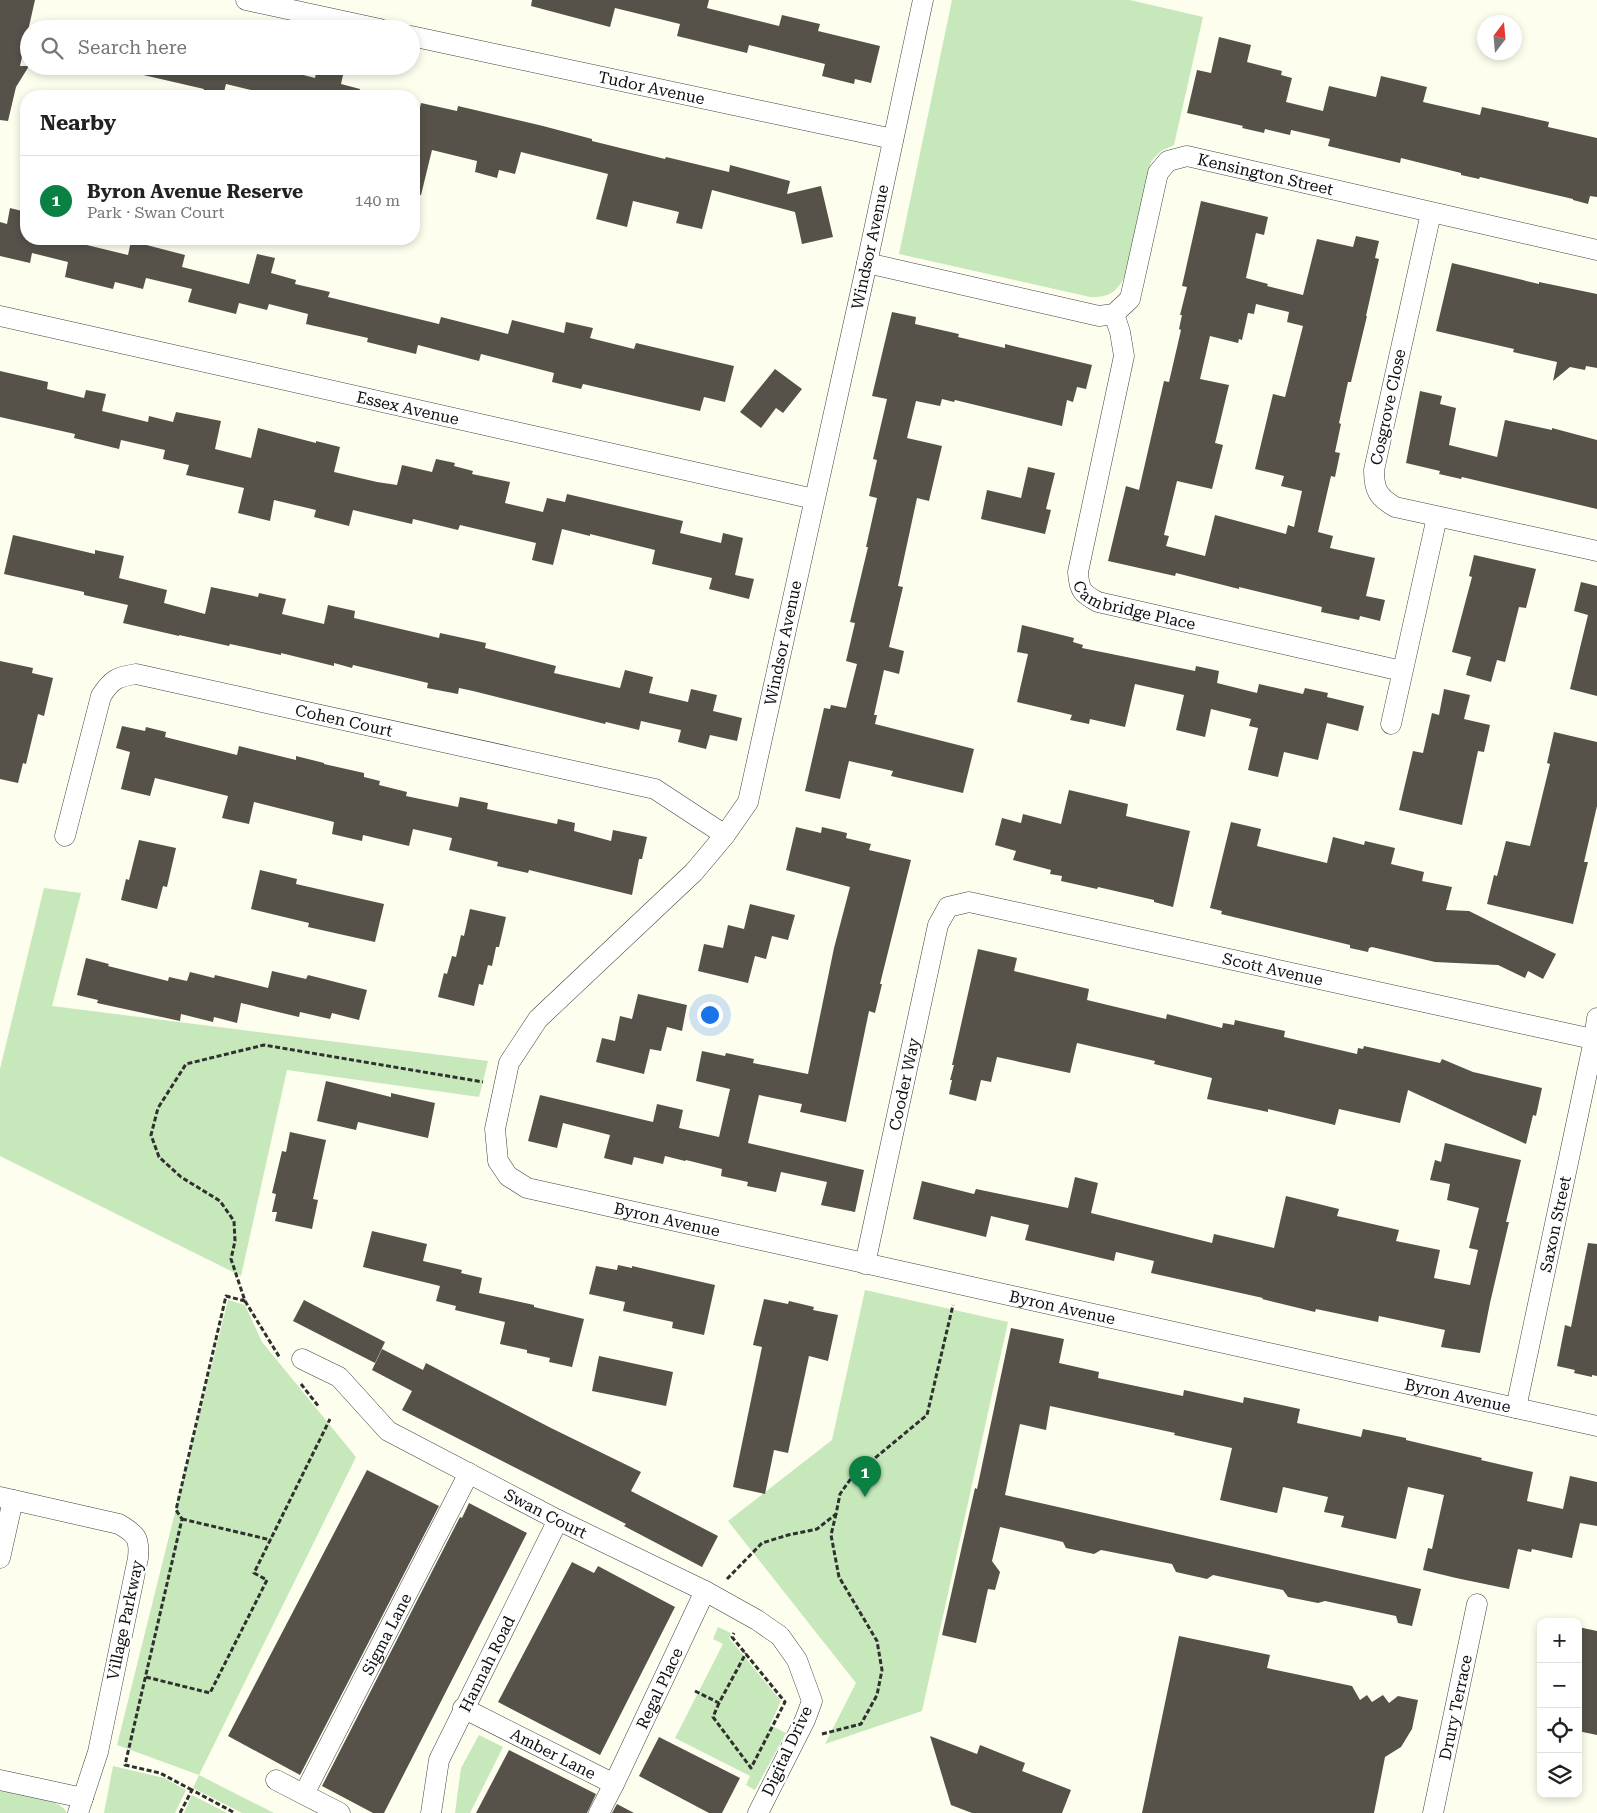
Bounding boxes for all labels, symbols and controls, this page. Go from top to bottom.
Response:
north arrow [1477,15,1522,60]
search box [20,20,420,75]
icon: search [38,34,66,62]
text: Search here [78,36,187,59]
street label: Tudor Avenue [596,67,707,108]
text: Nearby [40,111,116,135]
street label: Kensington Street [1196,149,1335,199]
text: Byron Avenue Reserve [87,180,303,203]
street label: Windsor Avenue [847,183,893,311]
text: 1 [52,191,60,210]
text: 140 m [354,191,400,210]
text: Park · Swan Court [87,203,225,222]
street label: Cosgrove Close [1366,347,1410,467]
street label: Essex Avenue [355,387,461,428]
street label: Cambridge Place [1069,578,1198,633]
street label: Windsor Avenue [760,579,806,707]
street label: Cohen Court [294,700,395,740]
street label: Scott Avenue [1221,948,1325,989]
your location [697,1002,723,1028]
street label: Cooder Way [885,1036,923,1132]
street label: Saxon Street [1536,1174,1574,1274]
street label: Byron Avenue [612,1198,722,1240]
street label: Byron Avenue [1008,1286,1117,1328]
street label: Byron Avenue [1403,1374,1513,1416]
pin: 1 [849,1456,881,1497]
street label: Swan Court [501,1484,590,1542]
street label: Village Parkway [103,1558,147,1682]
street label: Sigma Lane [357,1590,415,1678]
street label: Hannah Road [455,1613,519,1715]
map controls [1537,1618,1582,1798]
button: + [1537,1618,1582,1663]
street label: Regal Place [632,1644,687,1732]
street label: Drury Terrace [1435,1653,1476,1762]
button: − [1537,1663,1582,1708]
street label: Digital Drive [758,1703,816,1799]
button: locate [1537,1708,1582,1753]
street label: Amber Lane [507,1724,599,1783]
button: layers [1537,1753,1582,1798]

